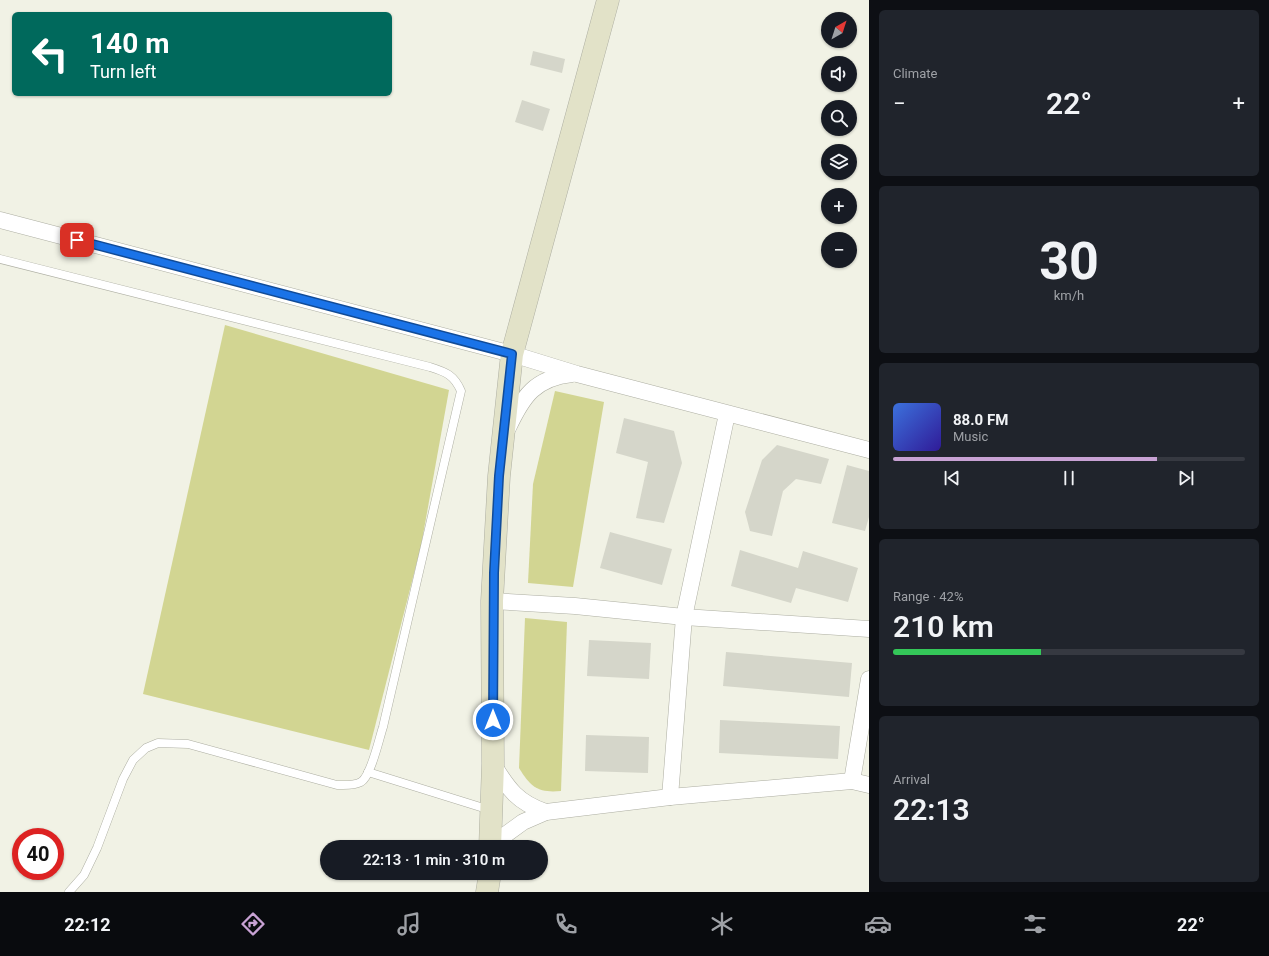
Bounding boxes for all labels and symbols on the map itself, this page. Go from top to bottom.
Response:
north arrow [821,12,857,48]
pin [60,223,94,257]
position arrow [472,699,514,741]
speed limit sign: 40 [12,828,64,880]

